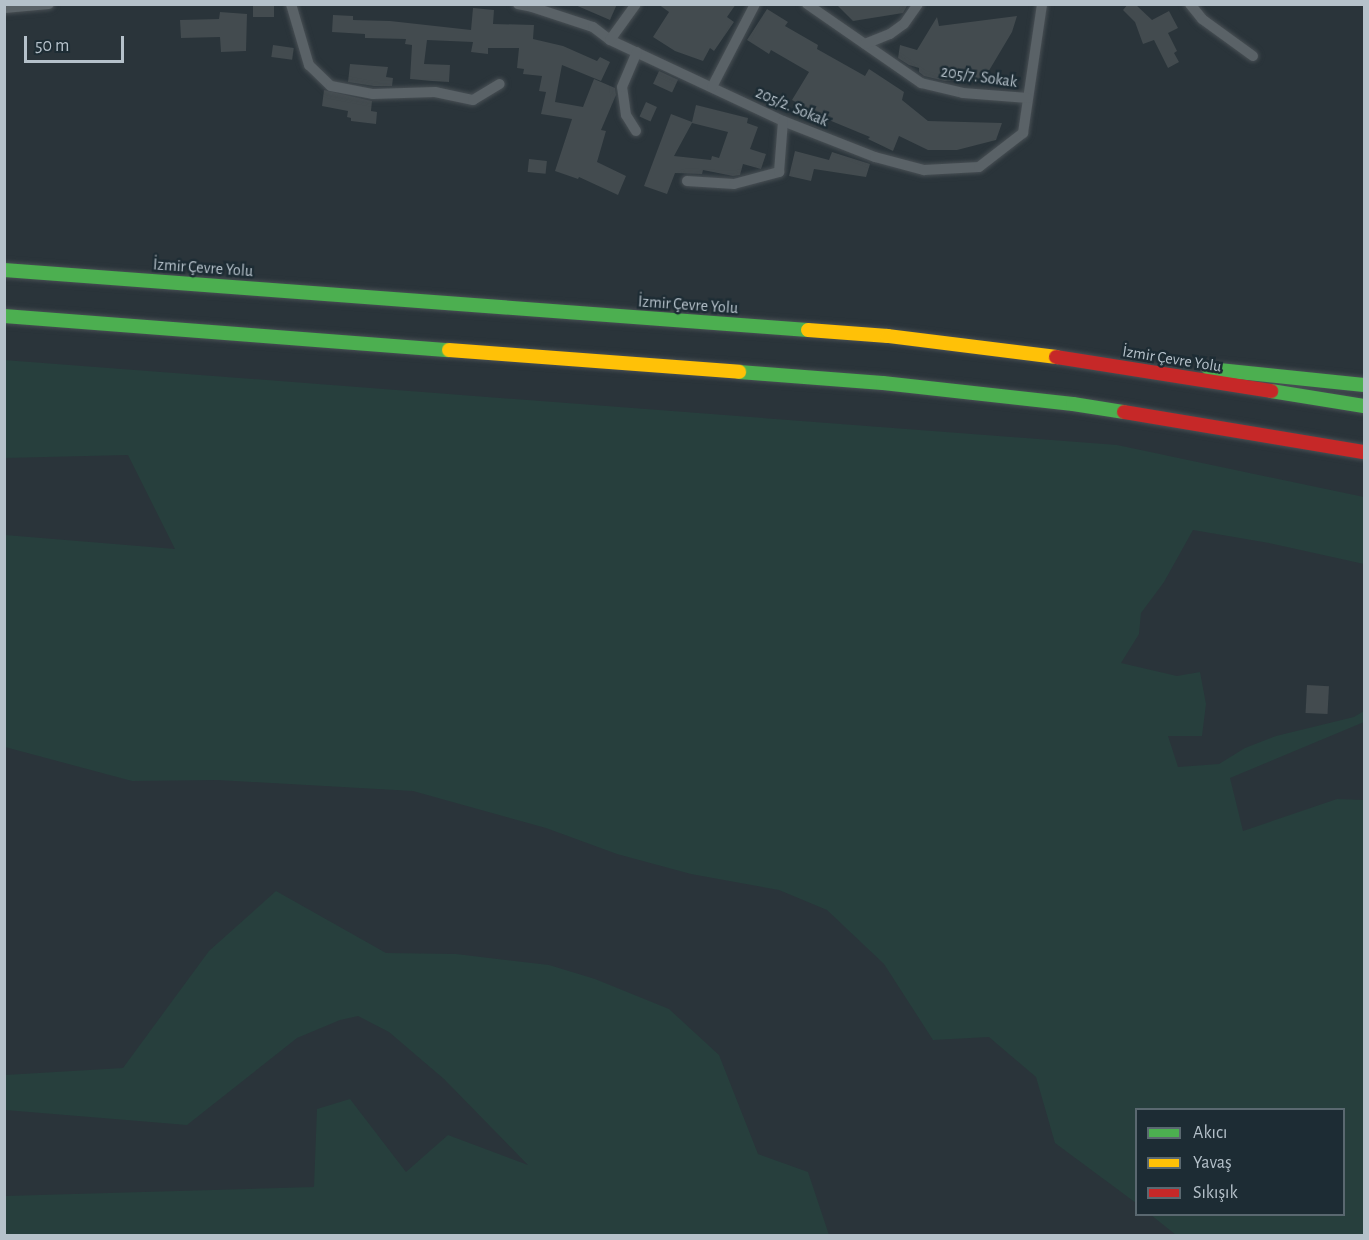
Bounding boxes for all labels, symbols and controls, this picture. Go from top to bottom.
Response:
scale bar [27,24,128,62]
text: 50 m [35,37,69,55]
street label: 205/7. Sokak [940,62,1018,92]
street label: 205/2. Sokak [753,83,831,131]
street label: İzmir Çevre Yolu [152,255,254,281]
street label: İzmir Çevre Yolu [637,292,739,318]
street label: İzmir Çevre Yolu [1121,342,1223,376]
legend [1135,1108,1345,1216]
text: Akıcı [1193,1124,1227,1142]
text: Yavaş [1193,1154,1232,1172]
text: Sıkışık [1193,1184,1238,1202]

